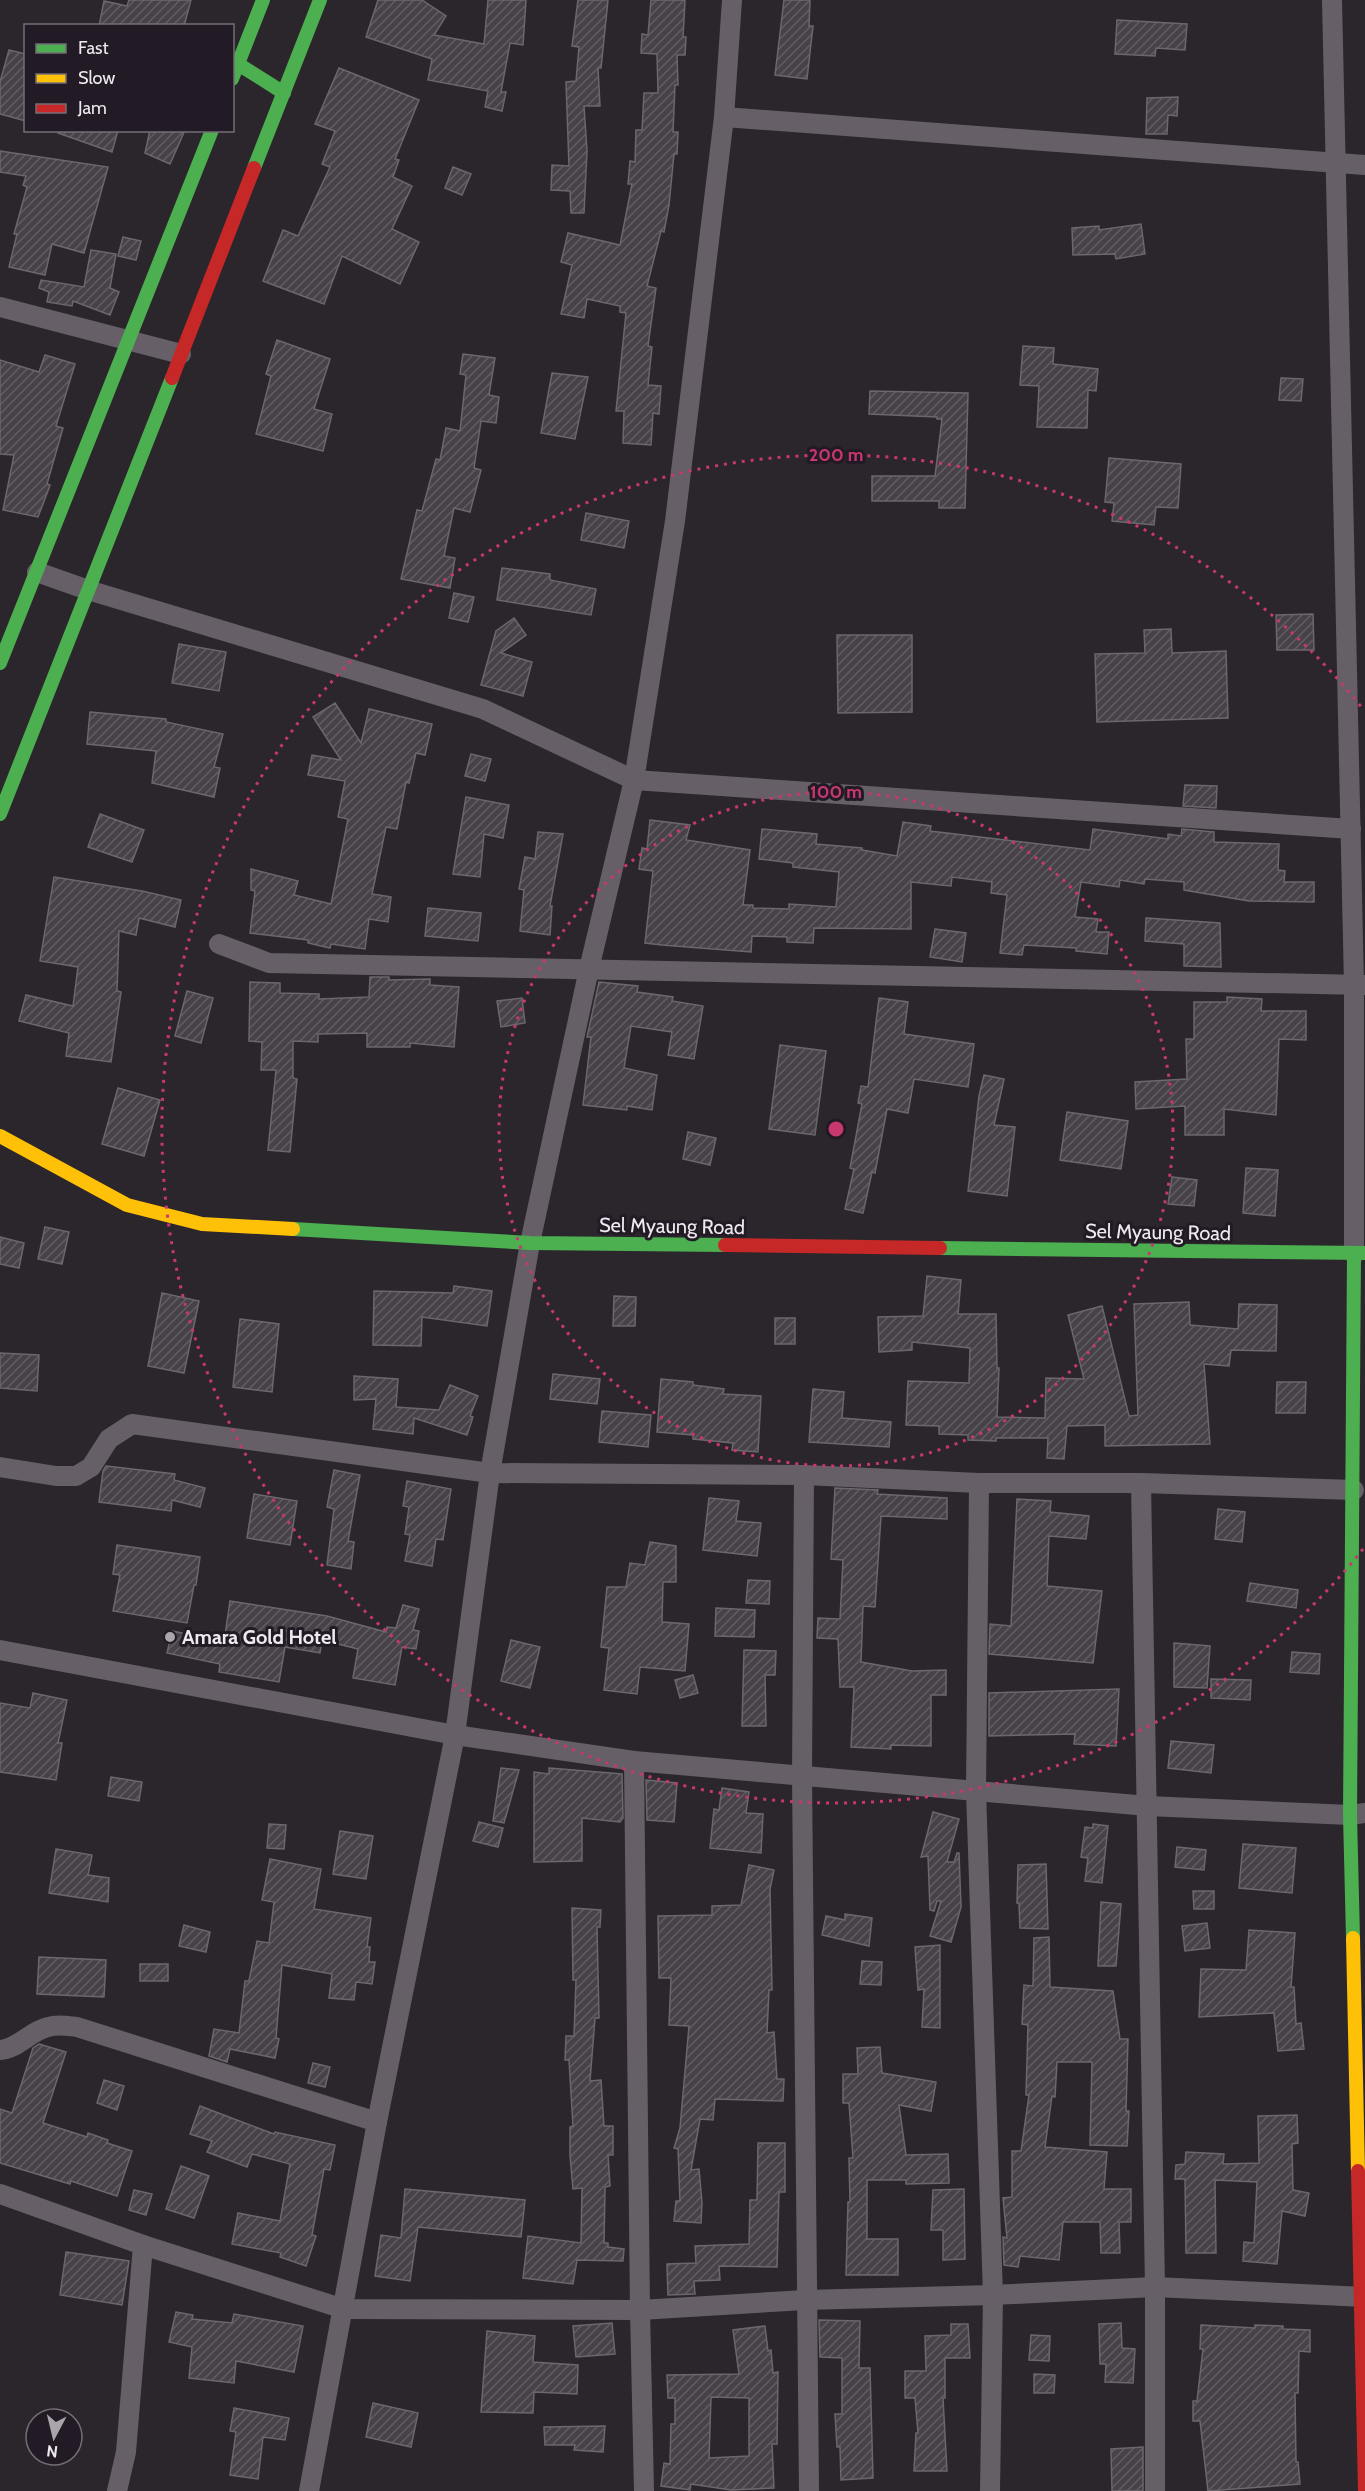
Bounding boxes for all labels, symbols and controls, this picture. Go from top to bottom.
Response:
legend [24,24,234,132]
text: Fast [78,37,109,59]
text: Slow [78,67,115,89]
text: Jam [77,97,107,119]
text: 200 m [809,444,863,466]
text: 100 m [810,781,862,803]
centre of rings [826,1119,846,1139]
street label: Sel Myaung Road [599,1213,745,1239]
street label: Sel Myaung Road [1085,1219,1231,1245]
place label: Amara Gold Hotel [182,1625,336,1649]
marker: Amara Gold Hotel [163,1630,177,1644]
north arrow [24,2407,84,2467]
text: N [45,2441,59,2462]

